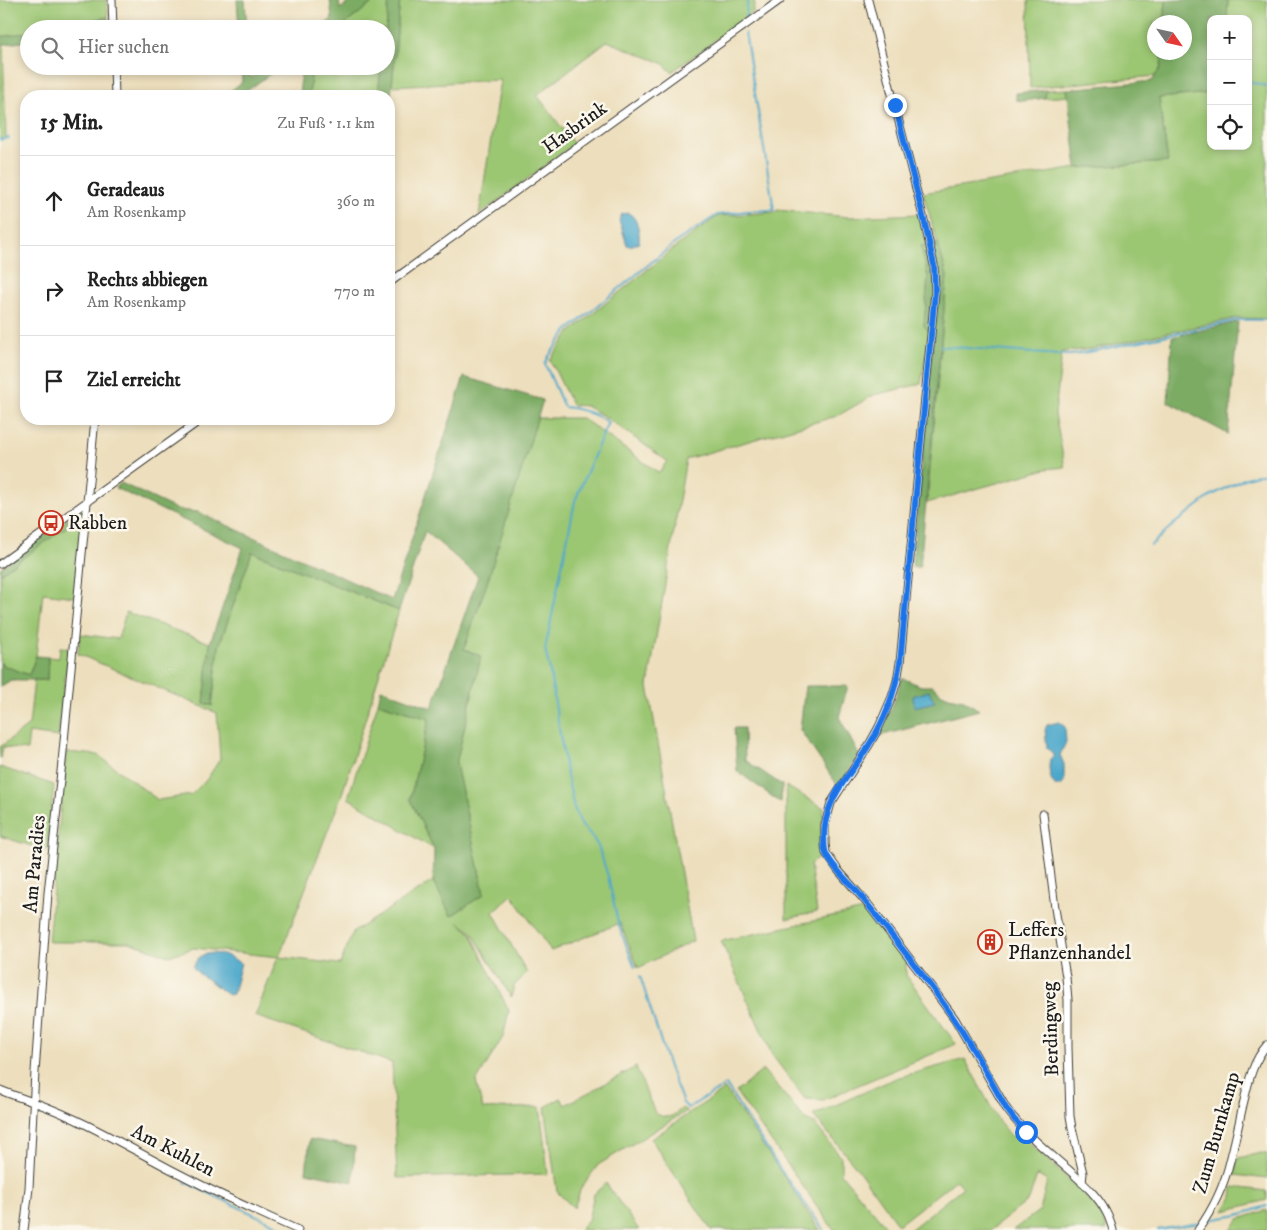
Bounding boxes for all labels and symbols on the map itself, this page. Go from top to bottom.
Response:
north arrow [1147,15,1192,60]
route end [884,94,907,117]
street label: Hasbrink [538,96,612,160]
bus stop icon: Rabben [38,510,64,536]
place label: Rabben [68,511,128,536]
street label: Am Paradies [18,814,52,914]
place label: Leffers Pflanzenhandel [1008,918,1131,966]
building icon: Leffers Pflanzenhandel [977,929,1003,955]
street label: Berdingweg [1037,981,1065,1077]
street label: Zum Burnkamp [1188,1069,1246,1197]
street label: Am Kuhlen [127,1119,220,1183]
route start [1015,1121,1038,1144]

